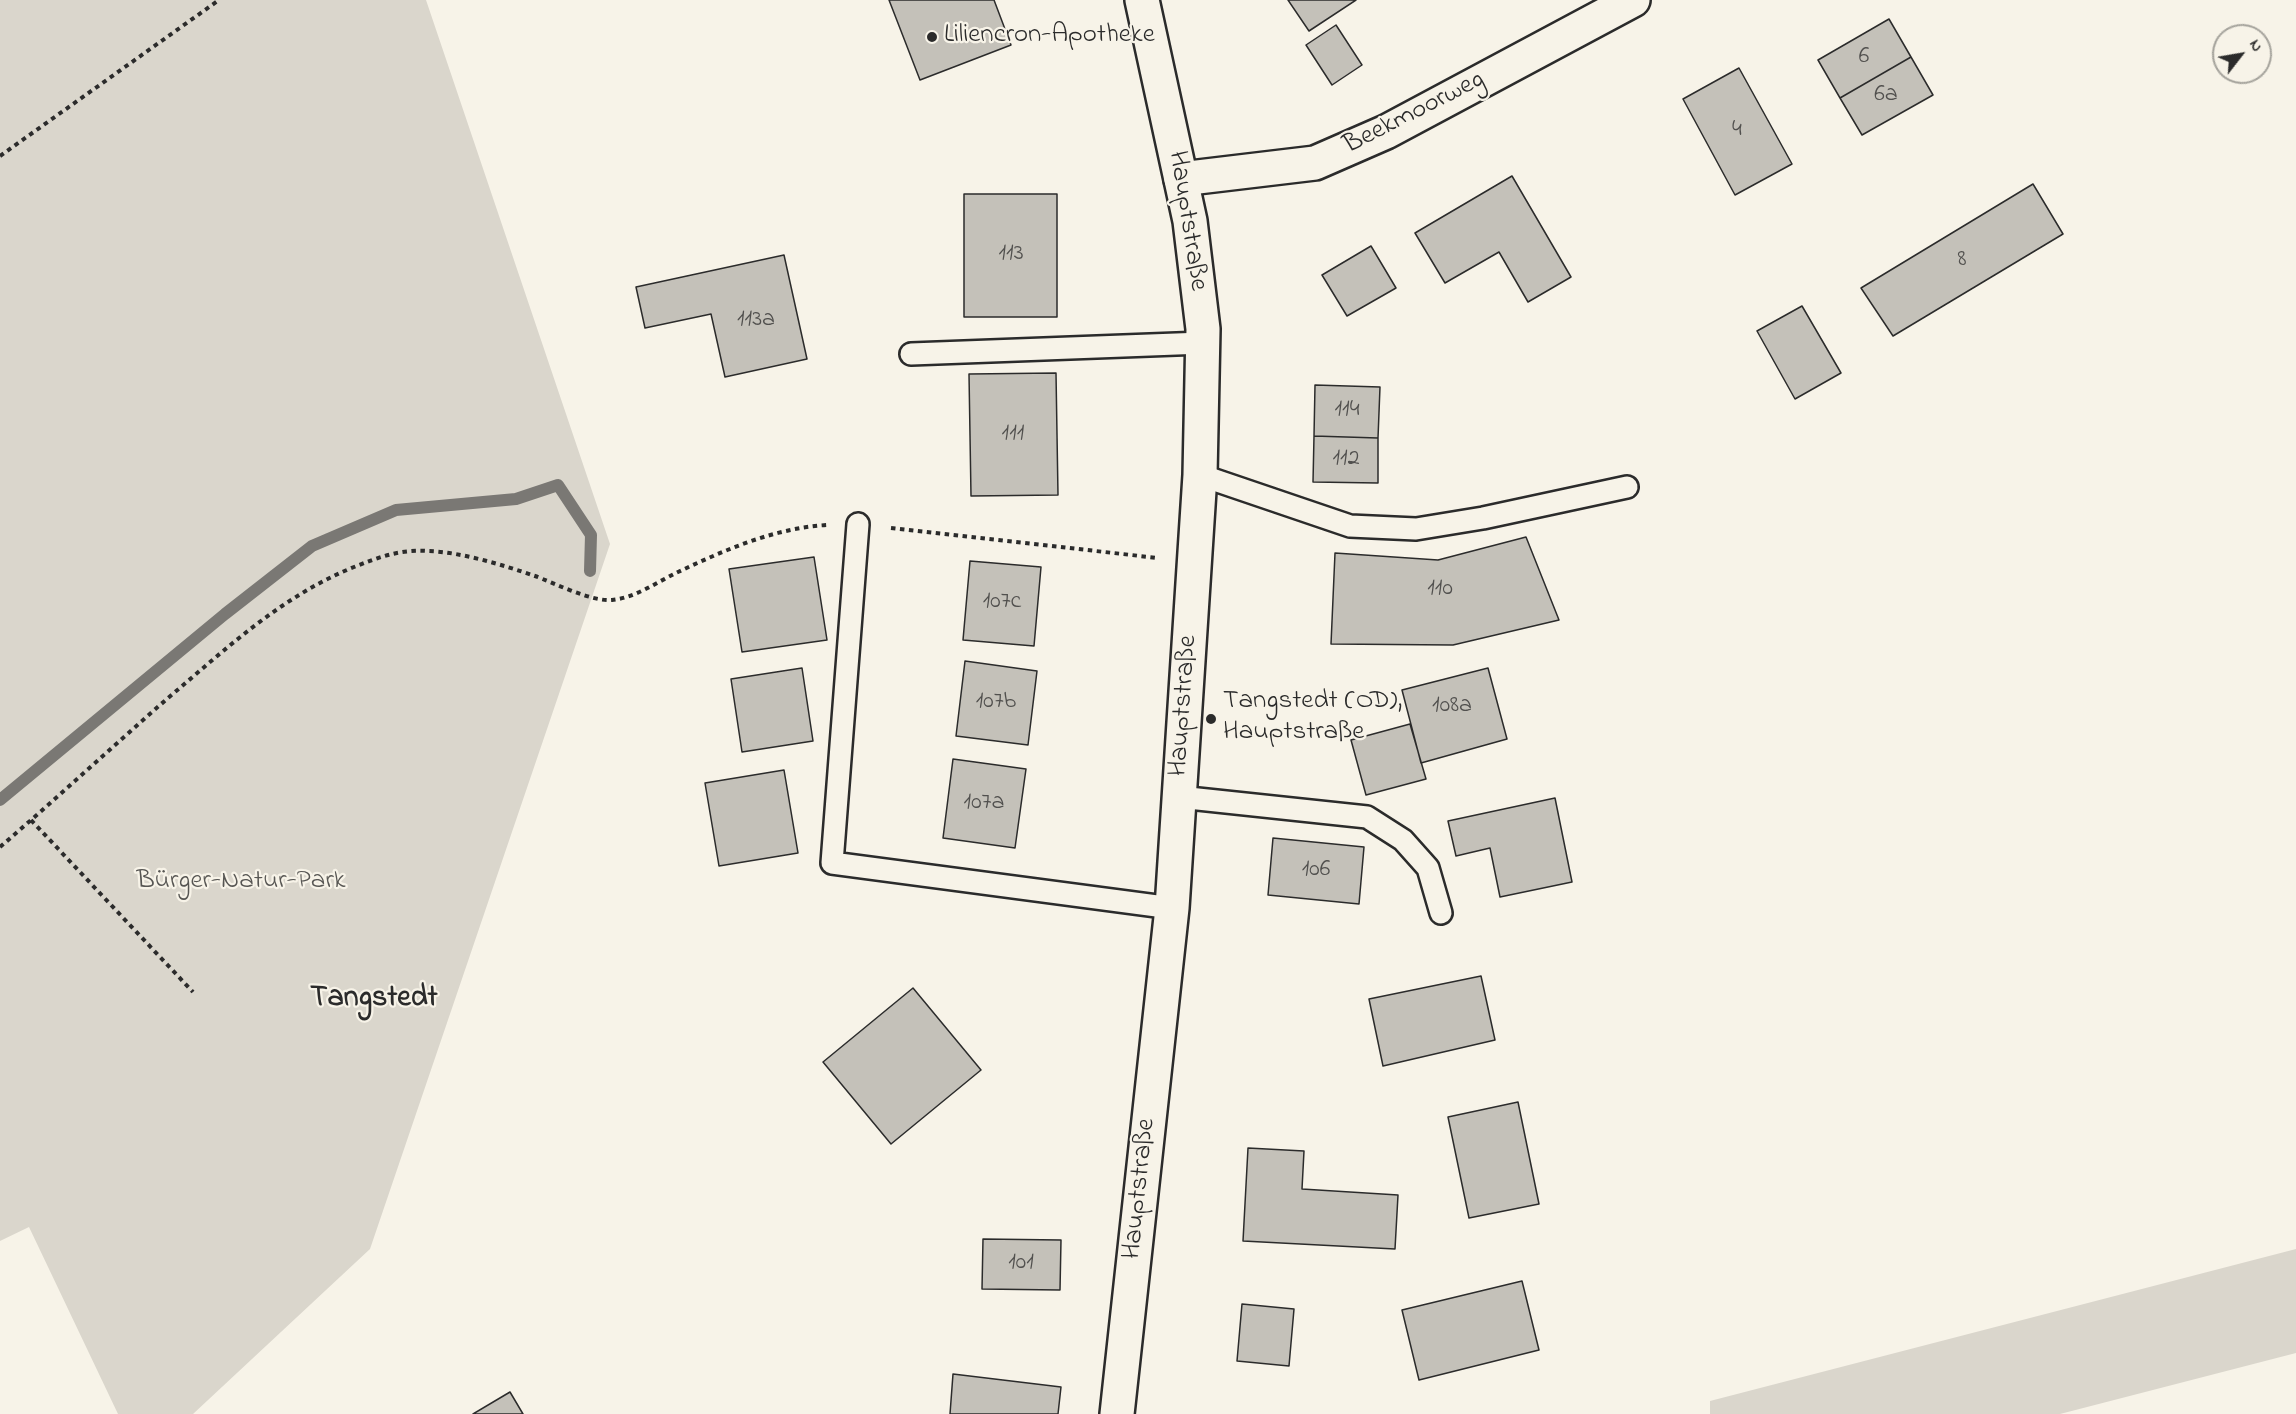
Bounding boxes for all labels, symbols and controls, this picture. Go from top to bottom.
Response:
place label: Liliencron-Apotheke [944,21,1155,53]
north arrow [2212,24,2272,84]
marker: Liliencron-Apotheke [925,30,939,44]
text: N [2243,35,2269,57]
house number: 6 [1859,44,1869,72]
street label: Beekmoorweg [1339,65,1491,163]
house number: 6a [1874,82,1898,110]
house number: 4 [1732,117,1742,145]
street label: Hauptstraße [1159,149,1213,293]
house number: 113 [998,241,1024,269]
house number: 8 [1958,247,1966,275]
house number: 113a [737,307,775,335]
house number: 114 [1334,397,1360,425]
house number: 111 [1002,421,1024,449]
house number: 112 [1332,446,1360,474]
house number: 110 [1427,576,1453,604]
house number: 107c [983,589,1021,617]
street label: Hauptstraße [1164,634,1206,778]
place label: Tangstedt (OD), Hauptstraße [1223,687,1402,750]
house number: 107b [976,689,1016,717]
house number: 108a [1432,693,1472,721]
marker: Tangstedt (OD), Hauptstraße [1204,712,1218,726]
house number: 107a [964,790,1004,818]
house number: 106 [1302,857,1330,885]
park label: Bürger-Natur-Park [136,867,346,899]
district label: Tangstedt [310,982,438,1018]
street label: Hauptstraße [1118,1117,1164,1261]
house number: 101 [1008,1250,1034,1278]

